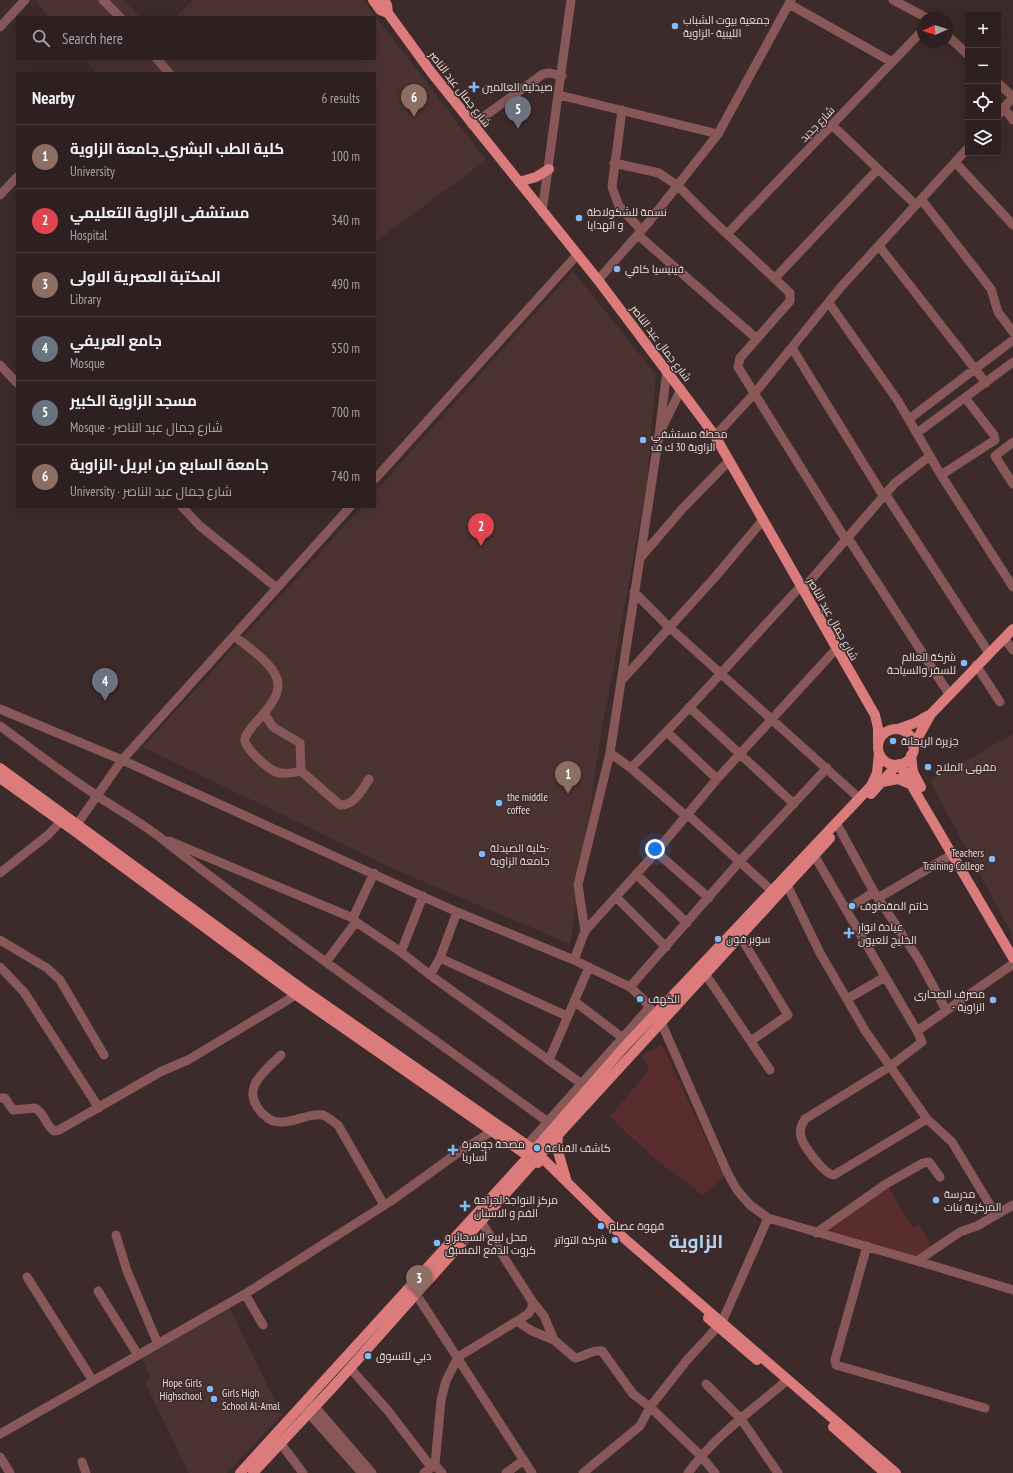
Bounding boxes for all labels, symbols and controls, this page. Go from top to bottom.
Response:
north arrow [917,12,953,48]
map controls [965,12,1001,156]
button: + [965,12,1001,48]
place label: جمعية بيوت الشباب الليبية -الزاوية [683,13,770,40]
search box [16,16,376,60]
marker: جمعية بيوت الشباب الليبية -الزاوية [670,21,680,31]
icon: search [30,27,52,49]
text: Search here [62,29,123,48]
street label: شارع جمال عبد الناصر [425,47,494,130]
button: − [965,48,1001,84]
place label: صيدلية العالمين [482,80,553,94]
marker: صيدلية العالمين [469,82,479,92]
pin: 6 [401,84,427,117]
button: locate [965,84,1001,120]
text: Nearby [32,87,75,109]
text: 6 results [321,90,360,107]
pin: 5 [505,96,531,129]
street label: شارع جديد [797,103,838,146]
button: layers [965,120,1001,156]
text: كلية الطب البشري_جامعة الزاوية [70,139,284,158]
text: 1 [42,148,48,165]
text: 100 m [331,148,360,165]
text: University [70,163,115,180]
text: مستشفى الزاوية التعليمي [70,203,249,222]
place label: نسمة للشكولاطة و الهدايا [587,205,667,232]
text: 2 [42,212,48,229]
text: 340 m [331,212,360,229]
marker: نسمة للشكولاطة و الهدايا [574,213,584,223]
text: Hospital [70,227,107,244]
place label: فينيسيا كافي [625,262,684,278]
marker: فينيسيا كافي [612,264,622,274]
text: المكتبة العصرية الاولى [70,267,221,286]
text: 3 [42,276,48,293]
text: 490 m [331,276,360,293]
text: Library [70,291,101,308]
street label: شارع جمال عبد الناصر [626,301,694,385]
text: جامع العريفي [70,331,162,350]
text: 4 [42,340,48,357]
text: 550 m [331,340,360,357]
text: Mosque [70,355,105,372]
text: مسجد الزاوية الكبير [70,391,197,410]
text: 5 [42,404,48,421]
text: 700 m [331,404,360,421]
text: Mosque · شارع جمال عبد الناصر [70,419,222,436]
place label: محطة مستشفي الزاوية 30 ك ف [651,427,728,454]
marker: محطة مستشفي الزاوية 30 ك ف [638,435,648,445]
text: جامعة السابع من ابريل -الزاوية [70,455,269,474]
text: 6 [42,468,48,485]
text: 740 m [331,468,360,485]
text: University · شارع جمال عبد الناصر [70,483,232,500]
pin: 2 [468,513,494,546]
street label: شارع جمال عبد الناصر [803,574,862,663]
place label: شركة العالم للسفر والسياحة [887,650,956,677]
marker: شركة العالم للسفر والسياحة [959,658,969,668]
pin: 4 [92,668,118,701]
place label: جزيرة الريحانة [901,734,959,748]
marker: جزيرة الريحانة [888,736,898,746]
place label: مقهى الملاح [936,760,997,775]
pin: 1 [555,761,581,794]
marker: مقهى الملاح [923,762,933,772]
place label: the middle coffee [507,790,548,817]
marker: the middle coffee [494,798,504,808]
your location [645,839,665,859]
place label: كلية الصيدلة- جامعة الزاوية [490,841,550,868]
place label: Teachers Training College [923,846,984,873]
marker: كلية الصيدلة- جامعة الزاوية [477,849,487,859]
marker: Teachers Training College [987,854,997,864]
place label: حاتم المقطوف [860,899,928,914]
marker: حاتم المقطوف [847,901,857,911]
place label: عيادة انوار الخليج للعيون [857,920,917,948]
marker: عيادة انوار الخليج للعيون [843,927,855,939]
place label: سوبر فون [726,932,770,946]
marker: سوبر فون [713,934,723,944]
place label: مصرف الصحارى - الزاوية [914,987,985,1014]
place label: الكهف [648,992,680,1006]
marker: الكهف [635,994,645,1004]
marker: مصرف الصحارى - الزاوية [988,995,998,1005]
place label: مصحة جوهرة أساريا [462,1137,525,1164]
place label: كاشف القناعة [545,1141,611,1155]
marker: كاشف القناعة [532,1143,542,1153]
marker: مصحة جوهرة أساريا [447,1144,459,1156]
place label: مدرسة المركزية بنات [944,1187,1002,1214]
place label: مركز النواجذ لجراحة الفم و الاسنان [474,1193,558,1221]
marker: مدرسة المركزية بنات [931,1195,941,1205]
marker: مركز النواجذ لجراحة الفم و الاسنان [459,1200,471,1212]
place label: قهوة عصام [609,1219,664,1234]
marker: قهوة عصام [596,1221,606,1231]
district label: الزاوية [669,1229,723,1253]
place label: محل لبيع السجائر و كروت الدفع المسبق [445,1230,536,1258]
place label: شركة التواتر [553,1233,607,1247]
marker: شركة التواتر [610,1235,620,1245]
marker: محل لبيع السجائر و كروت الدفع المسبق [432,1238,442,1248]
pin: 3 [406,1265,432,1298]
place label: دبي للتسوق [376,1349,431,1365]
marker: دبي للتسوق [363,1351,373,1361]
place label: Hope Girls Highschool [160,1376,202,1403]
marker: Hope Girls Highschool [205,1384,215,1394]
place label: Girls High School Al-Amal [222,1386,280,1413]
marker: Girls High School Al-Amal [209,1394,219,1404]

